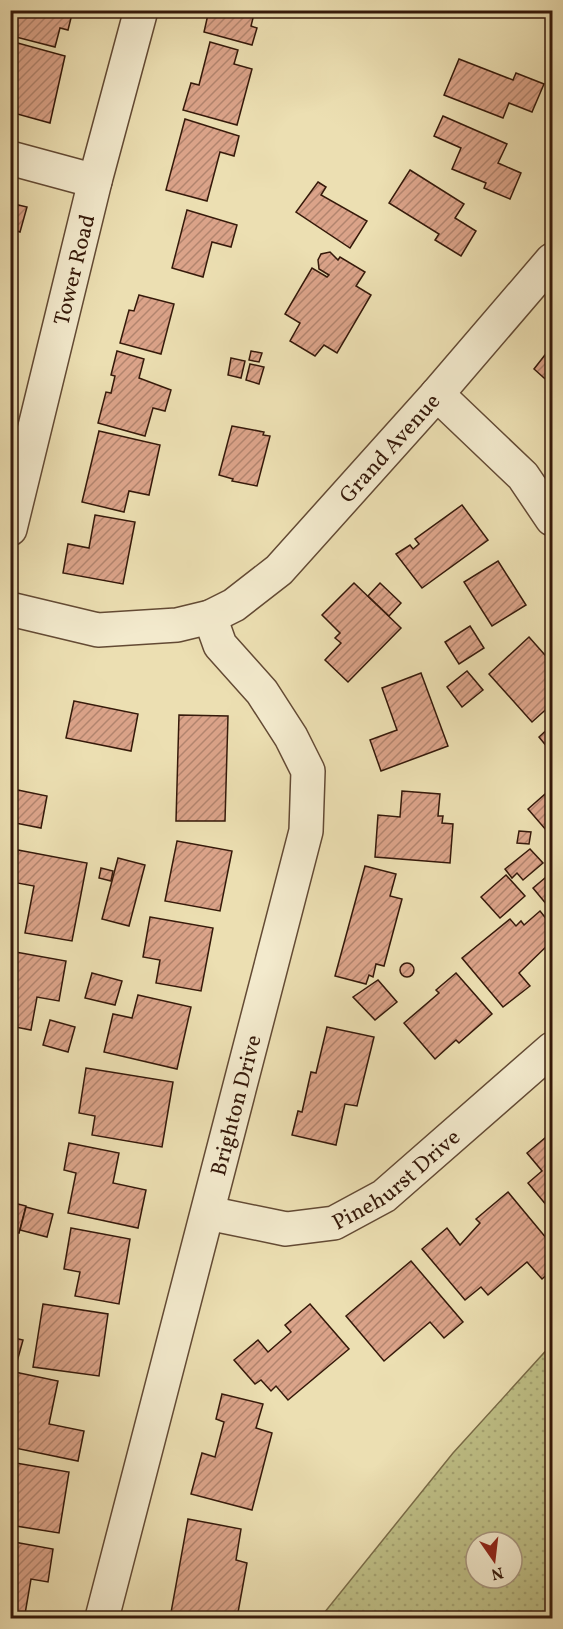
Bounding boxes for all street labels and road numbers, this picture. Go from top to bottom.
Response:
street label: Tower Road [47,211,104,329]
street label: Grand Avenue [333,387,449,511]
street label: Brighton Drive [204,1032,271,1179]
street label: Pinehurst Drive [327,1123,468,1239]

